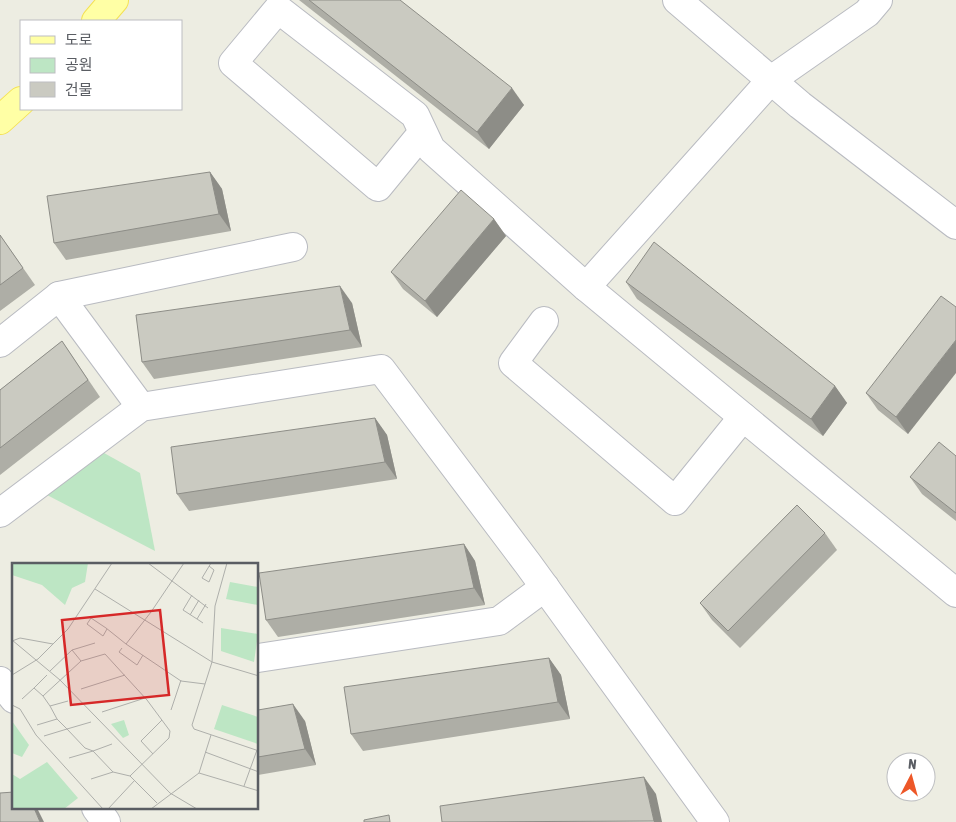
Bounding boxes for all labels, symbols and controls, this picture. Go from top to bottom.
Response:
legend [20,20,182,110]
text: 도로 [65,31,93,48]
text: 공원 [65,56,93,73]
text: 건물 [65,81,93,98]
inset map [12,563,259,810]
north arrow [886,752,936,802]
text: N [907,756,917,772]

